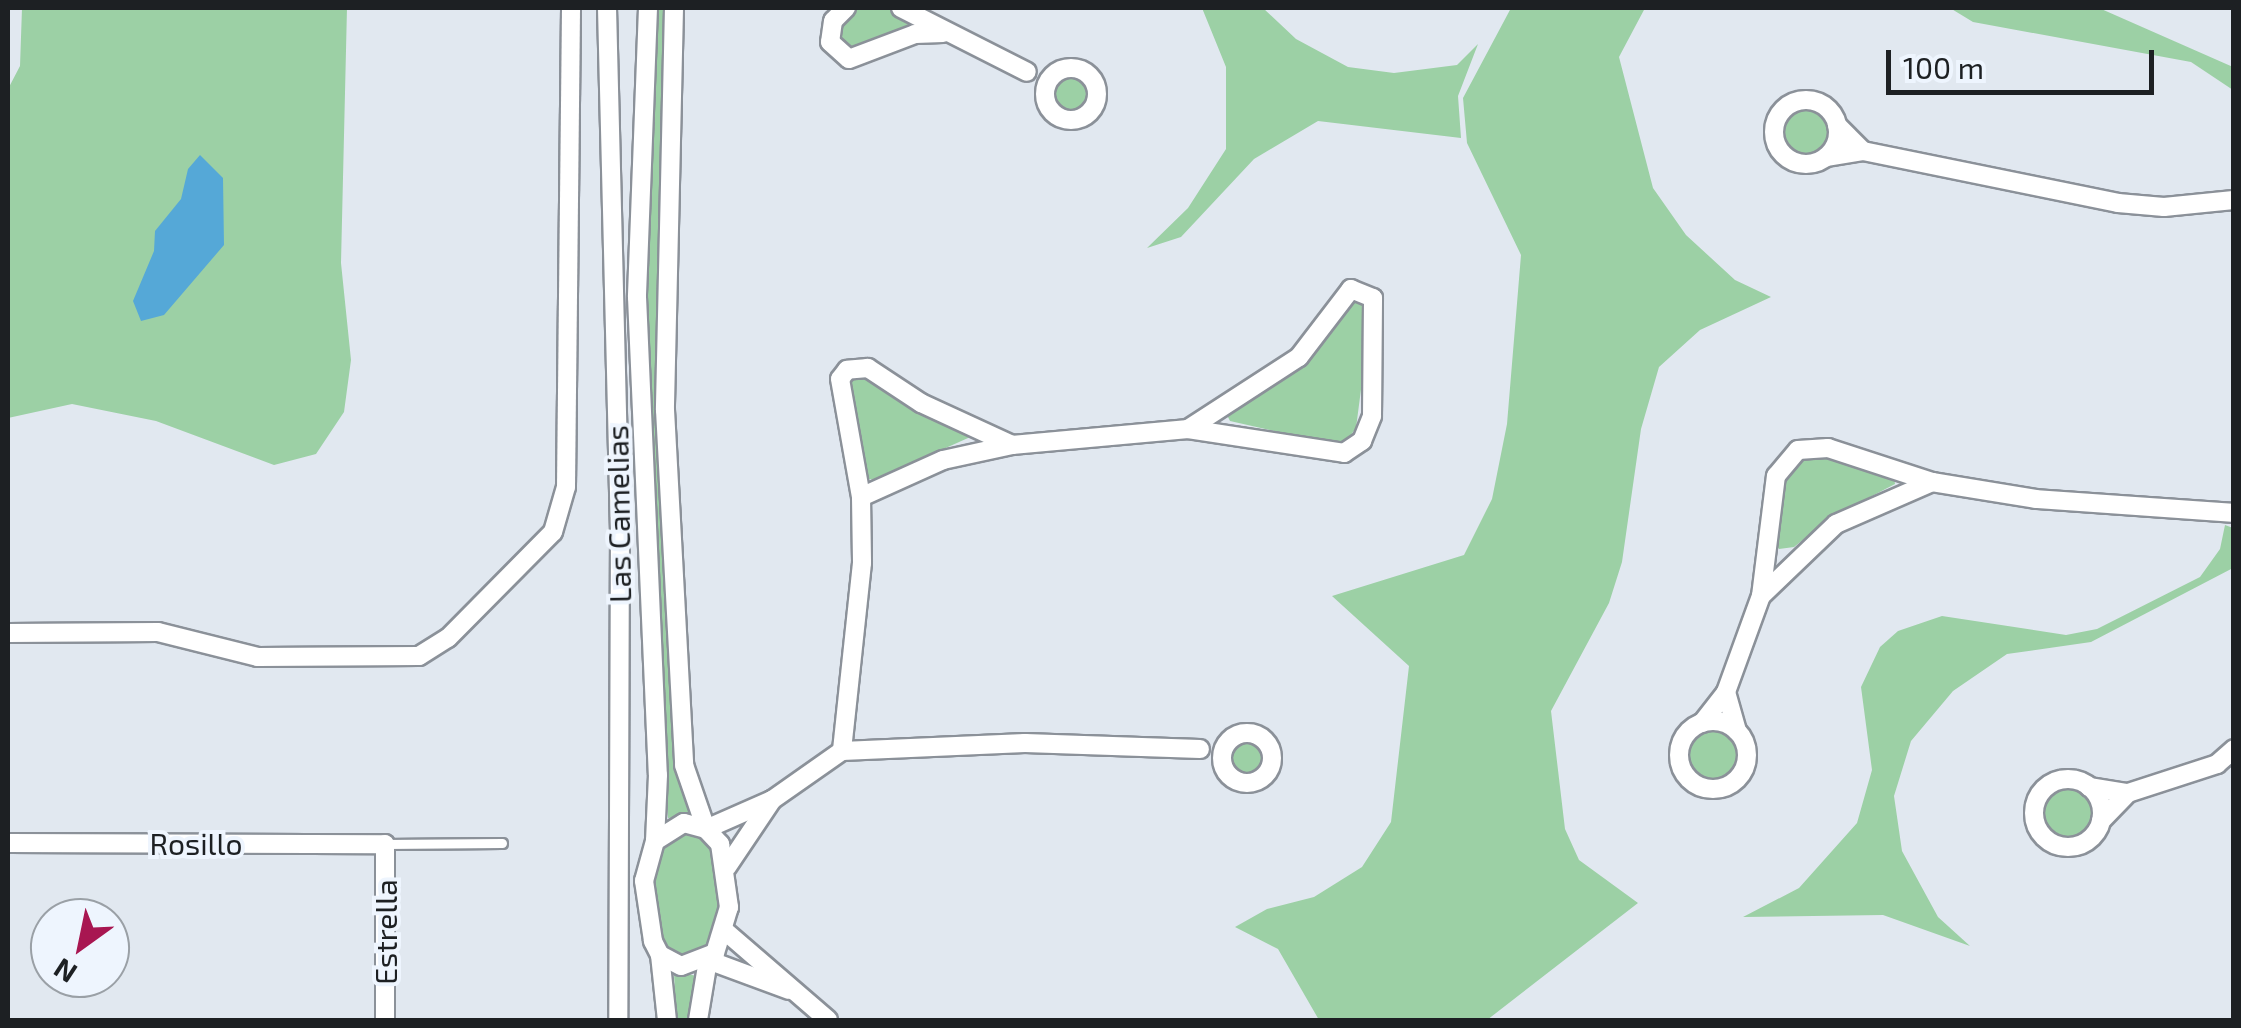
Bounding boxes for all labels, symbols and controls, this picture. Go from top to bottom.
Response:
scale bar [1891,30,2158,92]
text: 100 m [1903,49,1984,85]
street label: Las Camelias [598,425,638,603]
street label: Rosillo [150,825,242,861]
street label: Estrella [367,879,403,985]
north arrow [30,898,130,998]
text: N [47,952,82,991]

